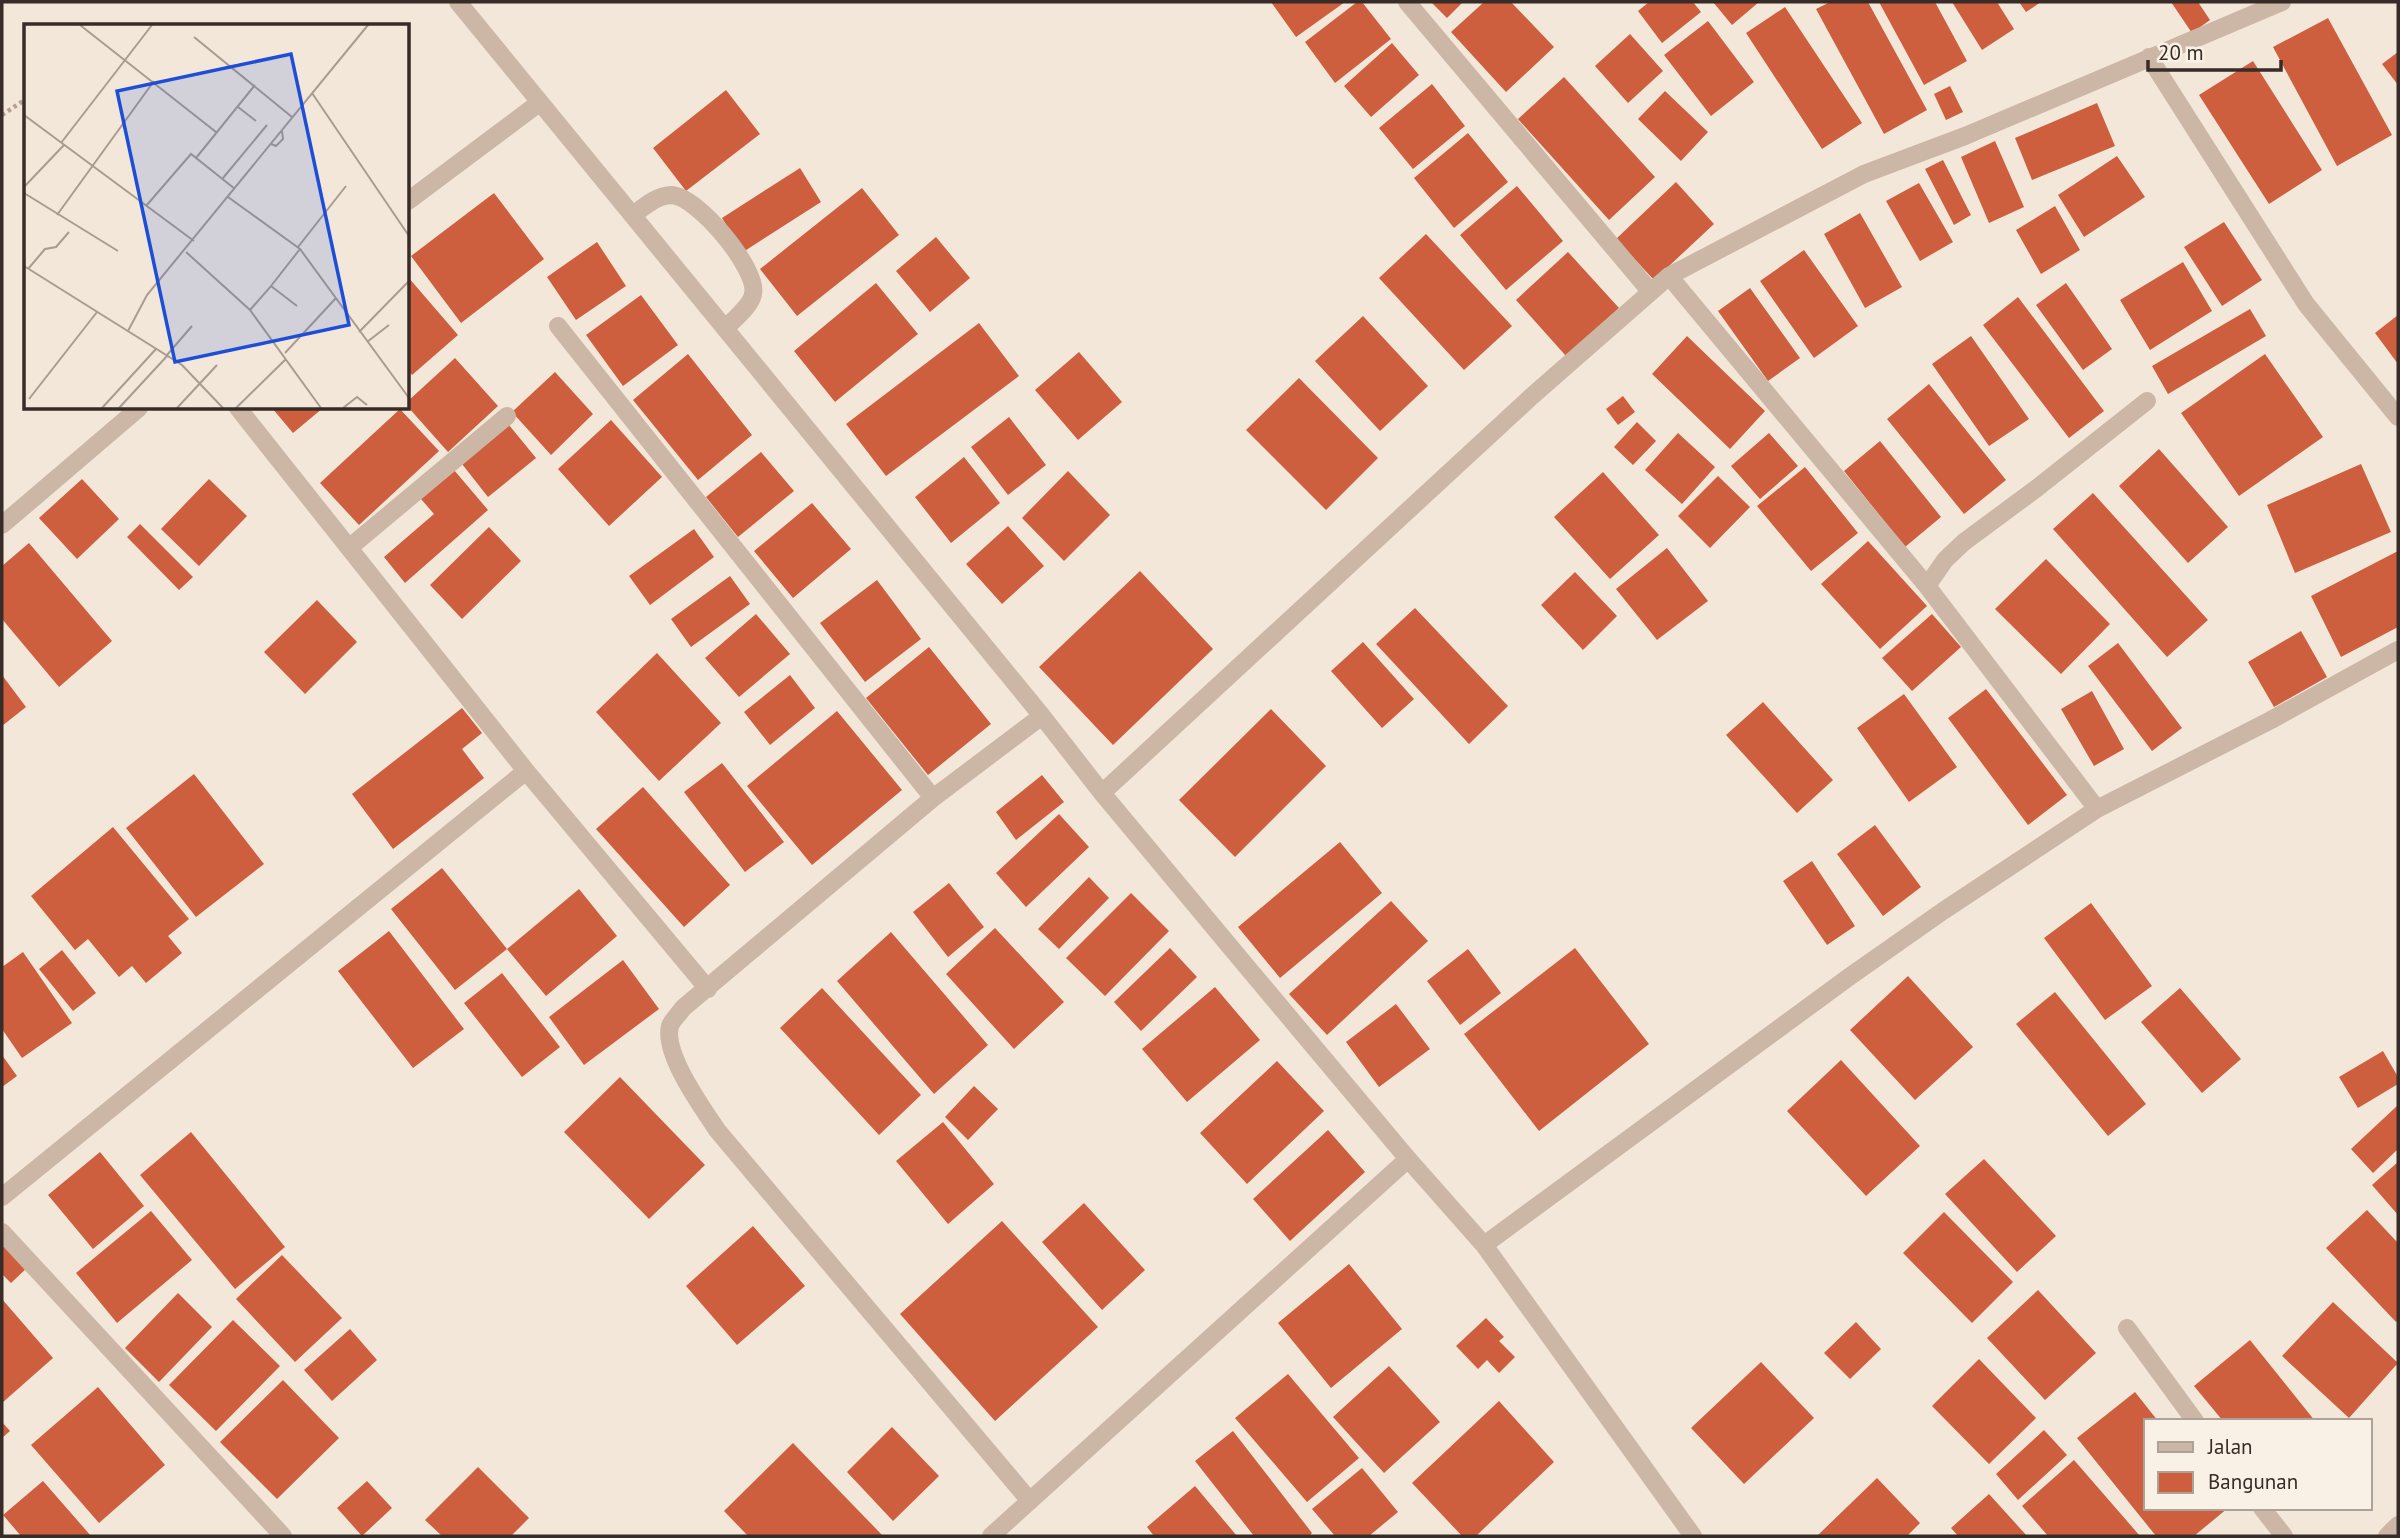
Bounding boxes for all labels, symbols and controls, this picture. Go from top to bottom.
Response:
inset map [24,24,410,410]
scale bar [2148,28,2281,72]
text: 20 m [2158,39,2204,66]
legend [2144,1419,2372,1510]
text: Jalan [2207,1433,2253,1460]
text: Bangunan [2208,1468,2298,1495]

